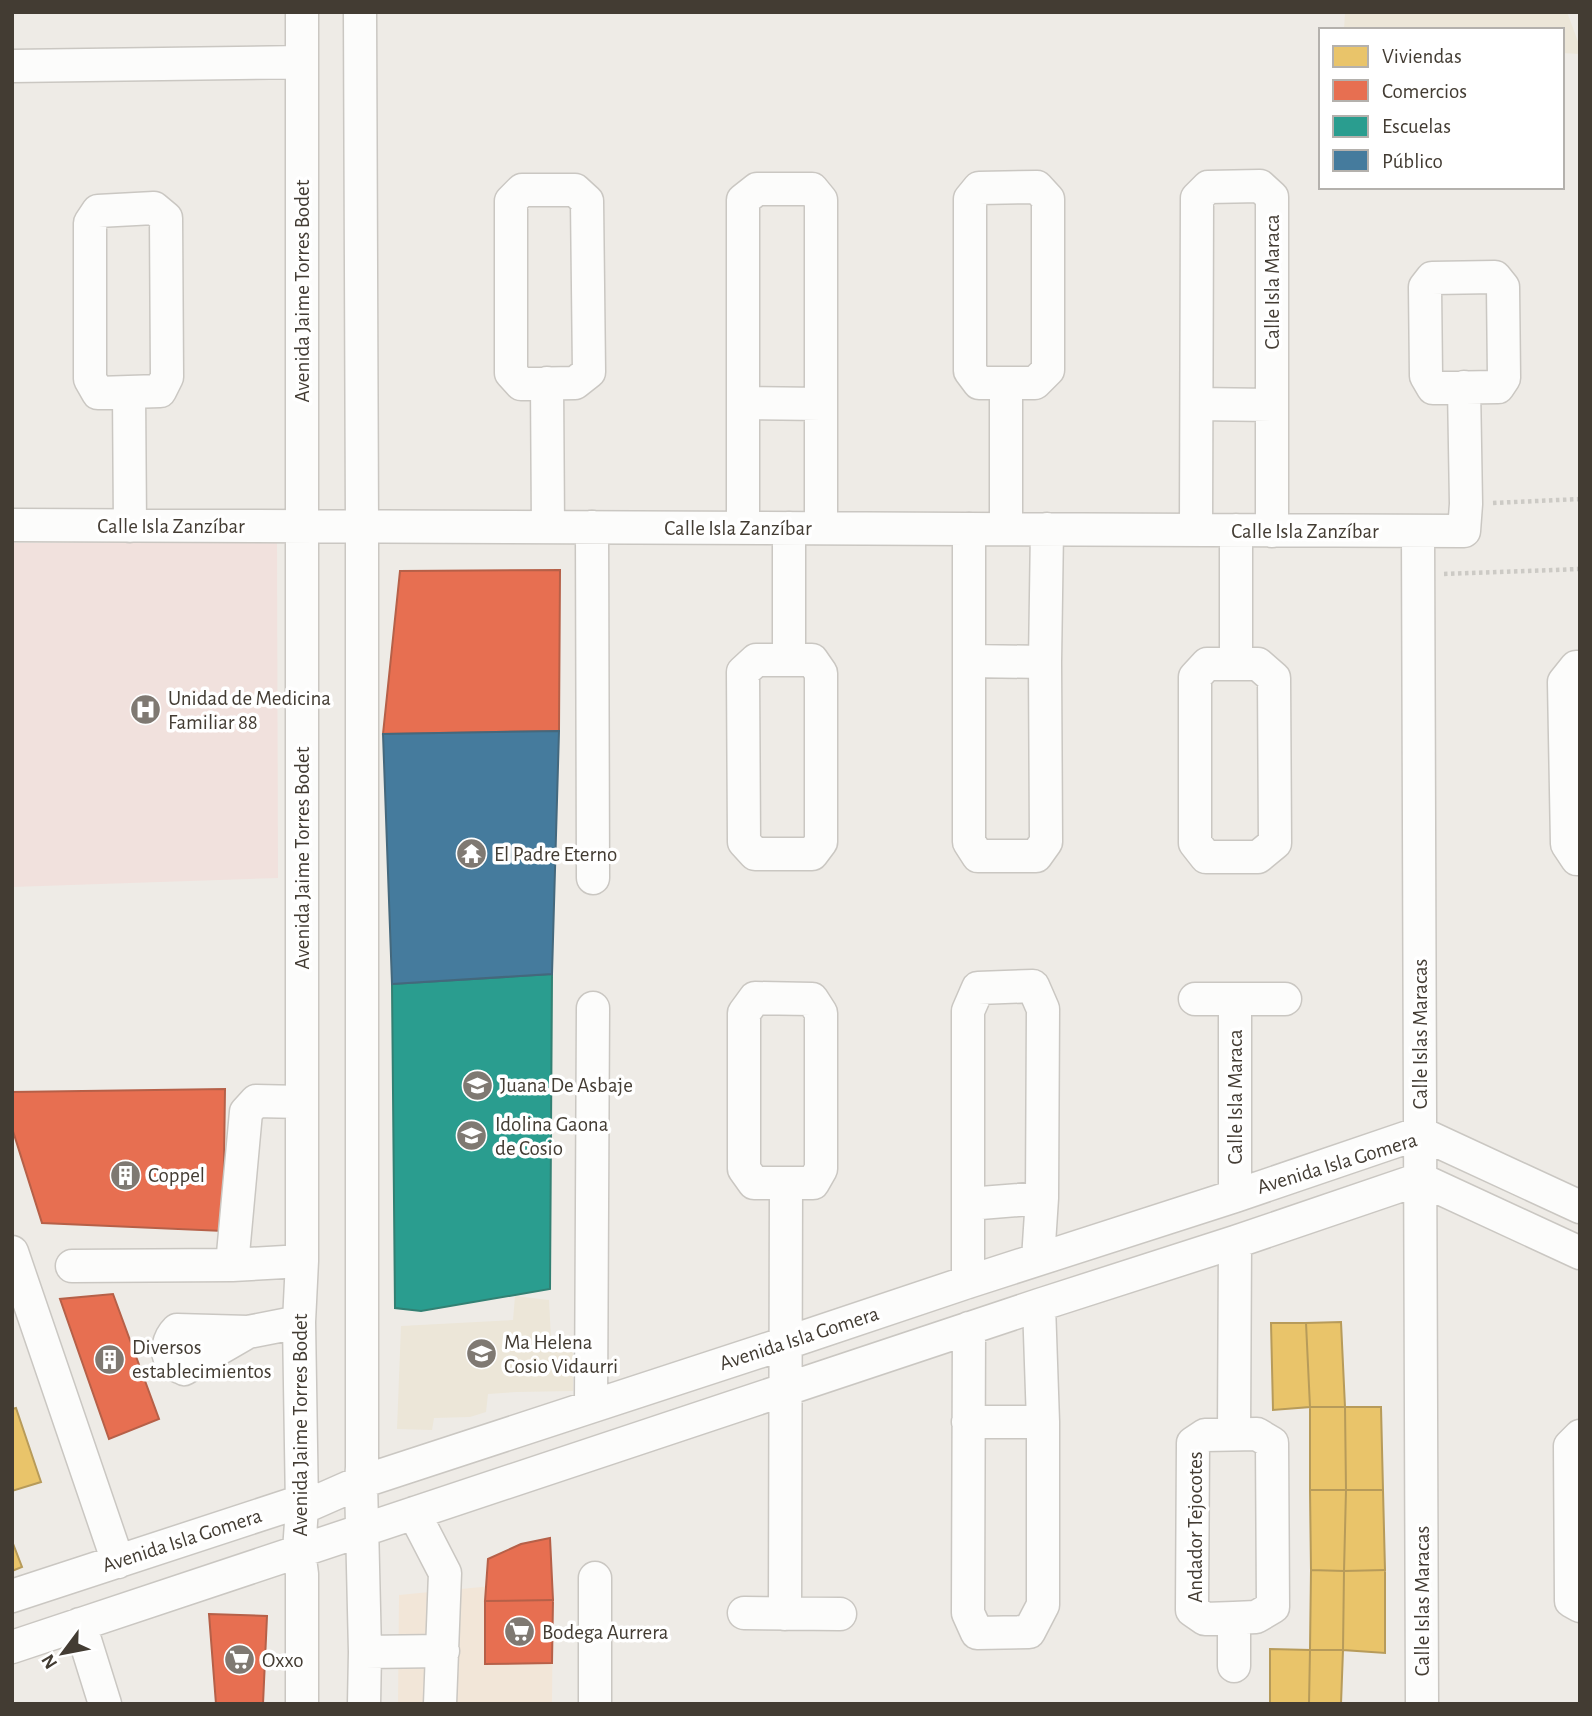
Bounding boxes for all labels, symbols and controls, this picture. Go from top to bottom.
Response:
legend [1319,28,1564,189]
text: Viviendas [1382,46,1462,67]
text: Comercios [1382,81,1467,102]
text: Escuelas [1382,116,1451,137]
text: Público [1382,151,1443,172]
street label: Avenida Jaime Torres Bodet [292,179,313,402]
street label: Calle Isla Maraca [1262,214,1283,350]
street label: Calle Isla Zanzíbar [97,516,245,537]
street label: Calle Isla Zanzíbar [664,518,812,539]
street label: Calle Isla Zanzíbar [1231,521,1379,542]
place label: Unidad de Medicina Familiar 88 [168,688,331,733]
hospital icon: Unidad de Medicina Familiar 88 [128,693,162,727]
street label: Avenida Jaime Torres Bodet [292,746,313,969]
temple icon: El Padre Eterno [454,837,488,871]
place label: El Padre Eterno [494,844,617,865]
street label: Calle Islas Maracas [1410,959,1431,1109]
street label: Calle Isla Maraca [1225,1029,1246,1165]
school or university icon: Juana De Asbaje [460,1068,494,1102]
place label: Juana De Asbaje [500,1075,633,1096]
place label: Idolina Gaona de Cosio [495,1114,609,1159]
school or university icon: Idolina Gaona de Cosio [455,1119,489,1153]
street label: Avenida Isla Gomera [1255,1129,1420,1198]
building icon: Coppel [108,1158,142,1192]
place label: Coppel [148,1165,205,1186]
street label: Avenida Isla Gomera [717,1303,882,1374]
street label: Avenida Jaime Torres Bodet [290,1313,311,1536]
place label: Ma Helena Cosio Vidaurri [504,1332,618,1377]
place label: Diversos establecimientos [132,1337,272,1382]
school or university icon: Ma Helena Cosio Vidaurri [464,1337,498,1371]
building icon: Diversos establecimientos [92,1342,126,1376]
street label: Andador Tejocotes [1185,1451,1206,1603]
street label: Avenida Isla Gomera [100,1505,265,1576]
street label: Calle Islas Maracas [1412,1526,1433,1676]
supermarket icon: Bodega Aurrera [502,1615,536,1649]
north arrow [28,1618,98,1688]
place label: Bodega Aurrera [542,1622,669,1643]
supermarket icon: Oxxo [222,1643,256,1677]
place label: Oxxo [262,1650,304,1671]
text: N [38,1651,61,1672]

